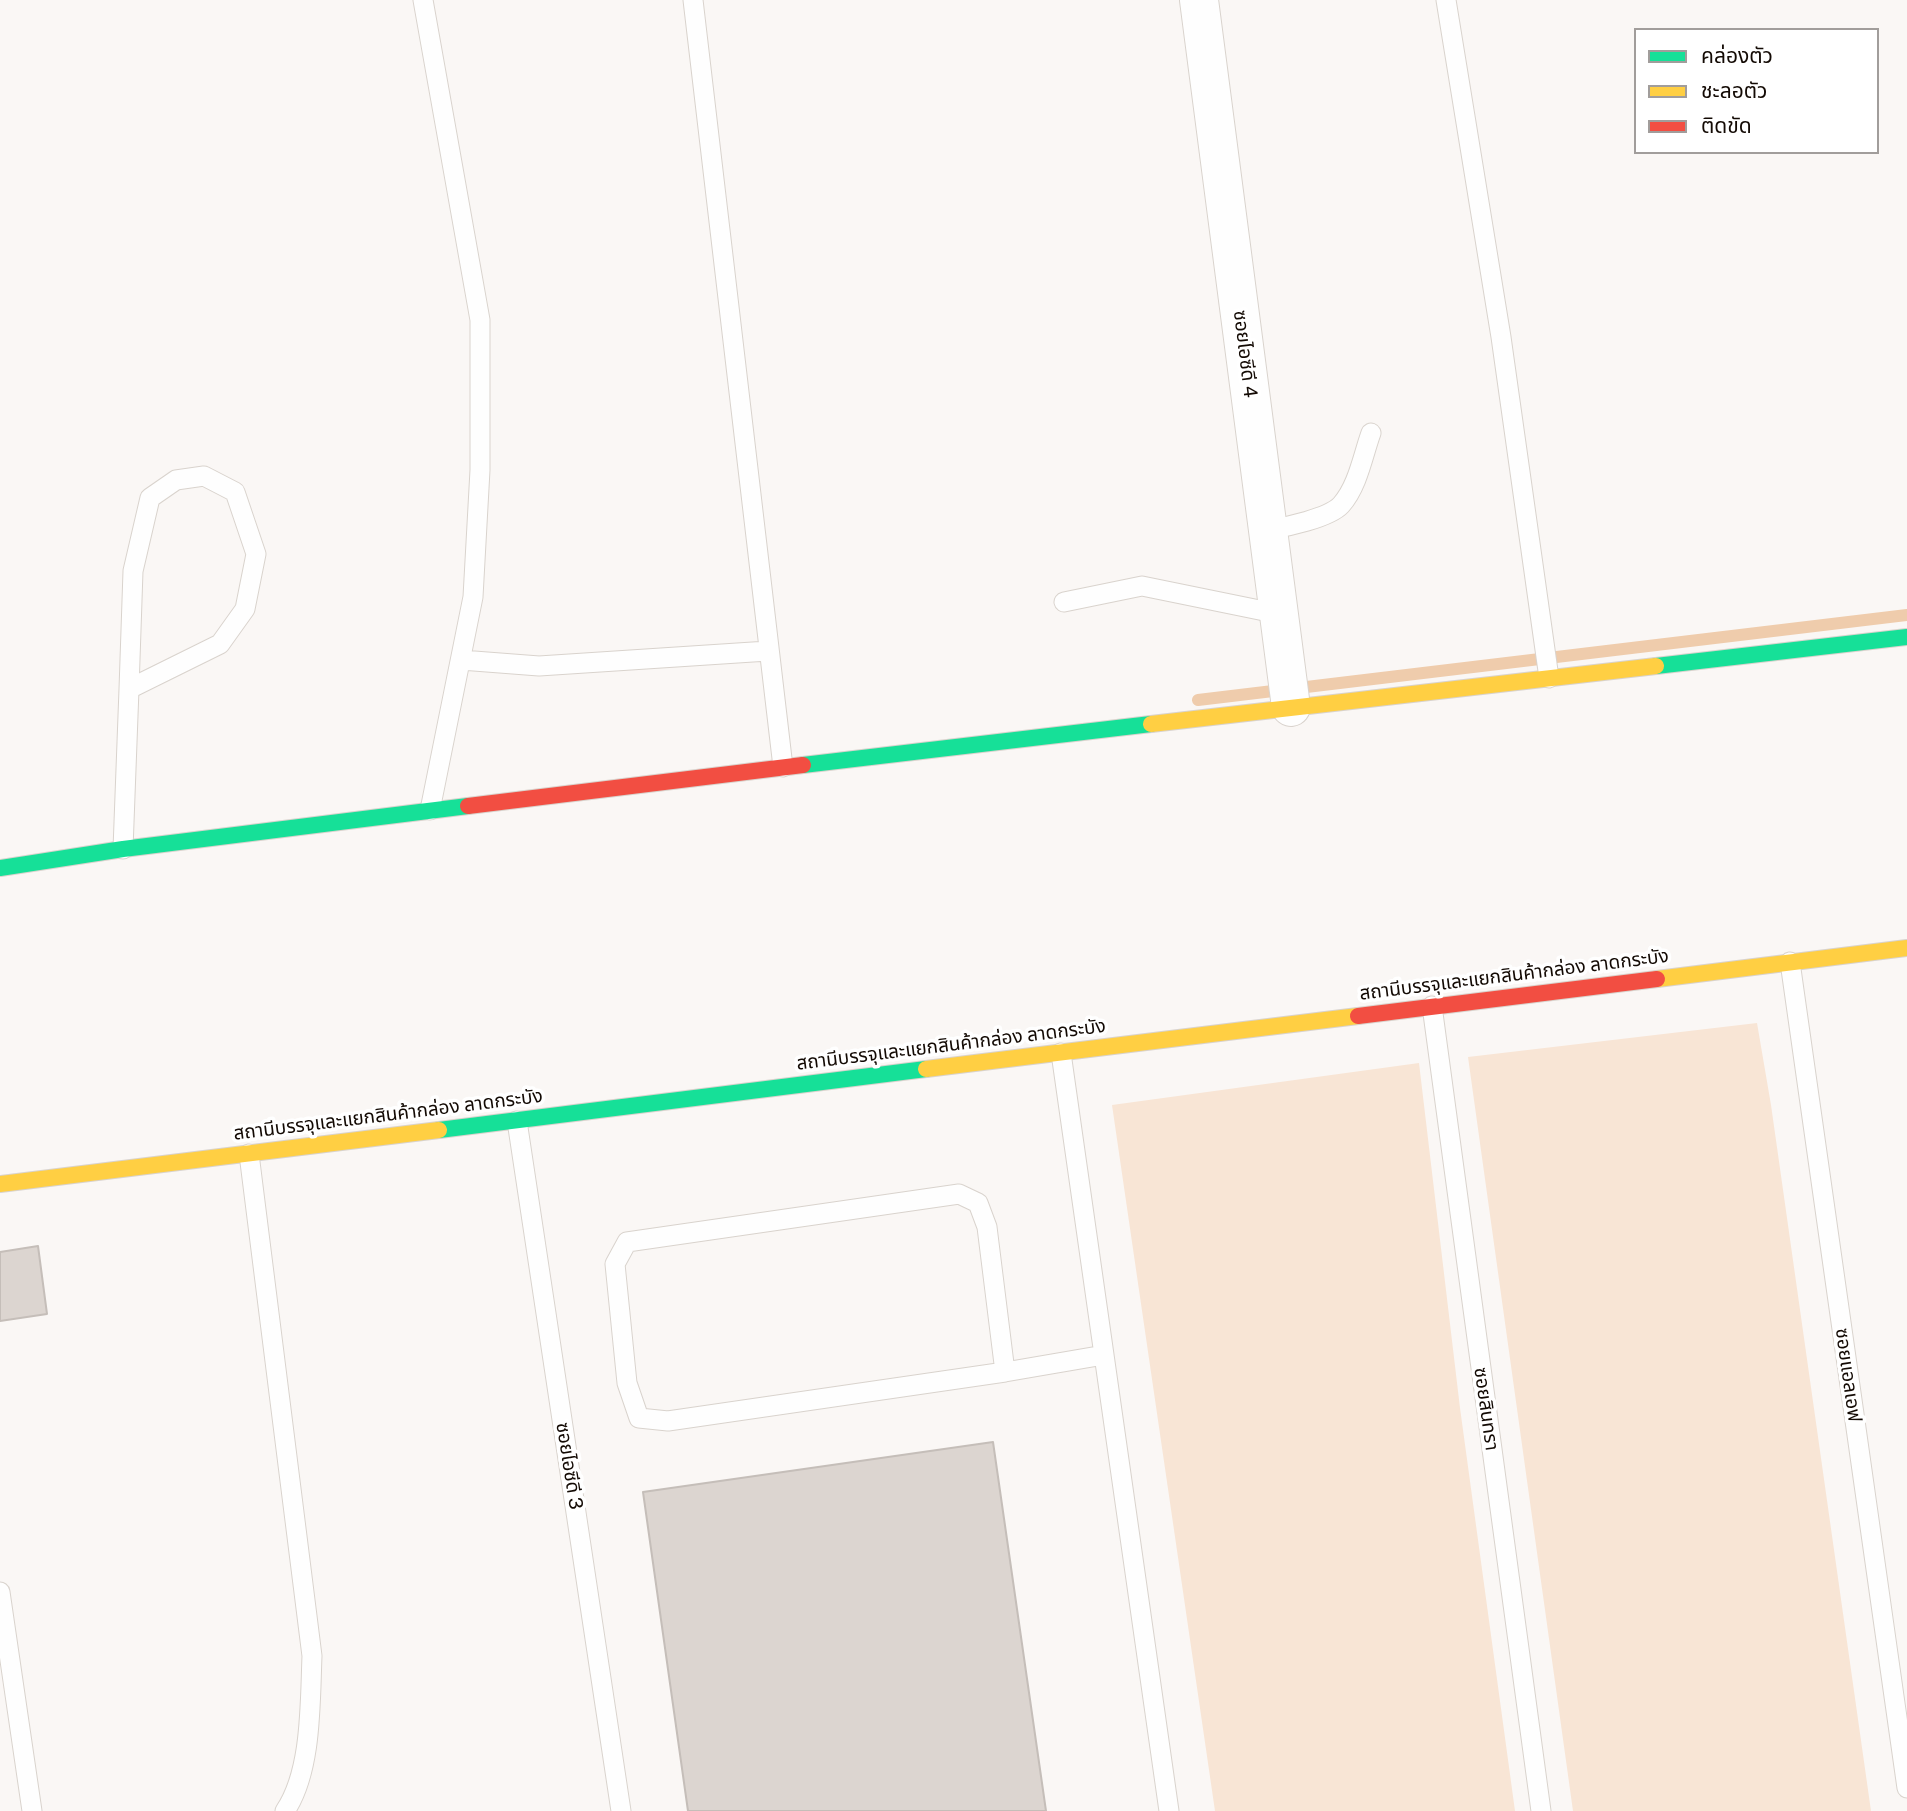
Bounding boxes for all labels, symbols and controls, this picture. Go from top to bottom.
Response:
legend [1634,28,1879,154]
text: คล่องตัว [1701,43,1773,68]
text: ชะลอตัว [1701,78,1767,103]
text: ติดขัด [1701,113,1752,138]
street label: ซอยไอซีดี 4 [1228,309,1262,399]
street label: สถานีบรรจุและแยกสินค้ากล่อง ลาดกระบัง [1358,945,1670,1005]
street label: สถานีบรรจุและแยกสินค้ากล่อง ลาดกระบัง [795,1015,1107,1075]
street label: สถานีบรรจุและแยกสินค้ากล่อง ลาดกระบัง [232,1085,544,1145]
street label: ซอยแอลเอฟ [1830,1327,1866,1423]
street label: ซอยสินทรา [1469,1366,1503,1452]
street label: ซอยไอซีดี 3 [551,1421,587,1511]

